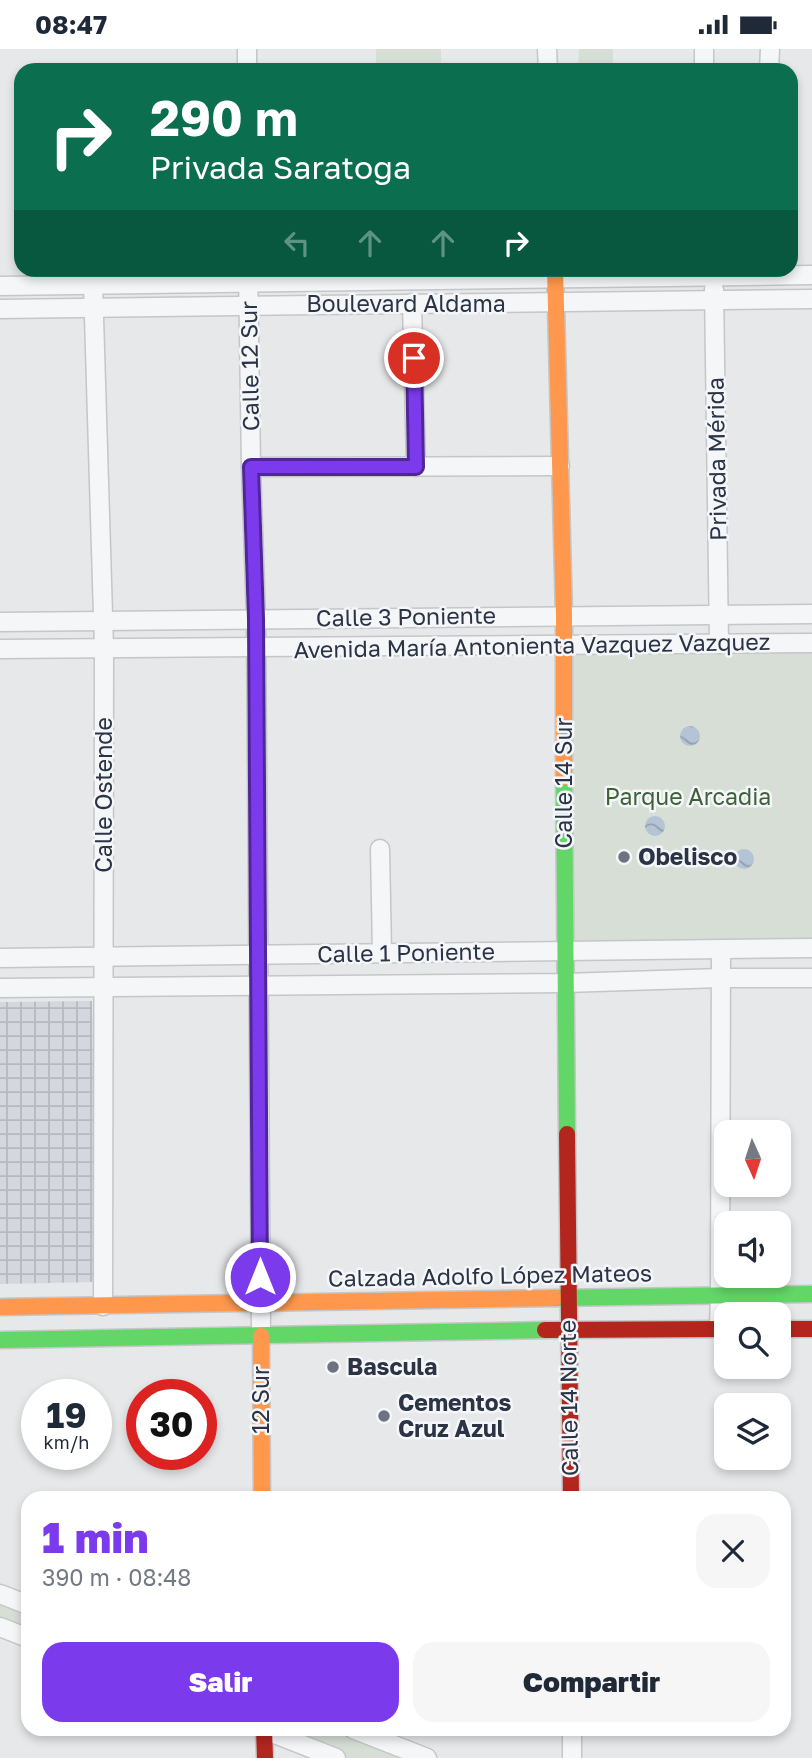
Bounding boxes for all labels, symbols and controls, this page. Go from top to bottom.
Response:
text: 08:47 [35,9,107,40]
text: 290 m [150,88,298,147]
icon: right [35,91,126,182]
text: Privada Saratoga [150,148,411,186]
icon: left [278,224,316,262]
icon: ahead [351,224,389,262]
icon: ahead [424,224,462,262]
icon: right [497,224,535,262]
street label: Boulevard Aldama [306,289,506,317]
street label: Calle 12 Sur [234,301,264,431]
pin [384,328,444,388]
icon: arrive [395,339,433,377]
street label: Privada Mérida [701,377,731,541]
street label: Calle 3 Poniente [316,600,496,632]
street label: Avenida María Antonienta Vazquez Vazquez [293,627,771,663]
street label: Calle Ostende [89,717,117,873]
street label: Calle 14 Sur [549,718,577,848]
park label: Parque Arcadia [605,782,771,810]
place label: Obelisco [638,842,738,870]
marker: Obelisco [616,849,632,865]
street label: Calle 1 Poniente [317,936,495,968]
north arrow [714,1120,791,1197]
map controls [714,1120,791,1470]
button: sound [714,1211,791,1288]
position arrow [223,1240,297,1314]
street label: Calzada Adolfo López Mateos [328,1258,652,1292]
button: search [714,1302,791,1379]
street label: Calle 14 Norte [553,1320,583,1476]
place label: Bascula [347,1352,437,1380]
marker: Bascula [325,1359,341,1375]
street label: 12 Sur [246,1366,274,1434]
speed limit sign: 30 [126,1379,217,1470]
place label: Cementos Cruz Azul [398,1388,512,1442]
button: layers [714,1393,791,1470]
text: 19 [46,1394,87,1436]
marker: Cementos Cruz Azul [376,1408,392,1424]
text: km/h [44,1431,89,1453]
text: 1 min [42,1512,149,1562]
button: close [696,1514,770,1588]
text: 390 m · 08:48 [42,1563,191,1591]
button: Salir [42,1642,399,1722]
button: Compartir [413,1642,770,1722]

